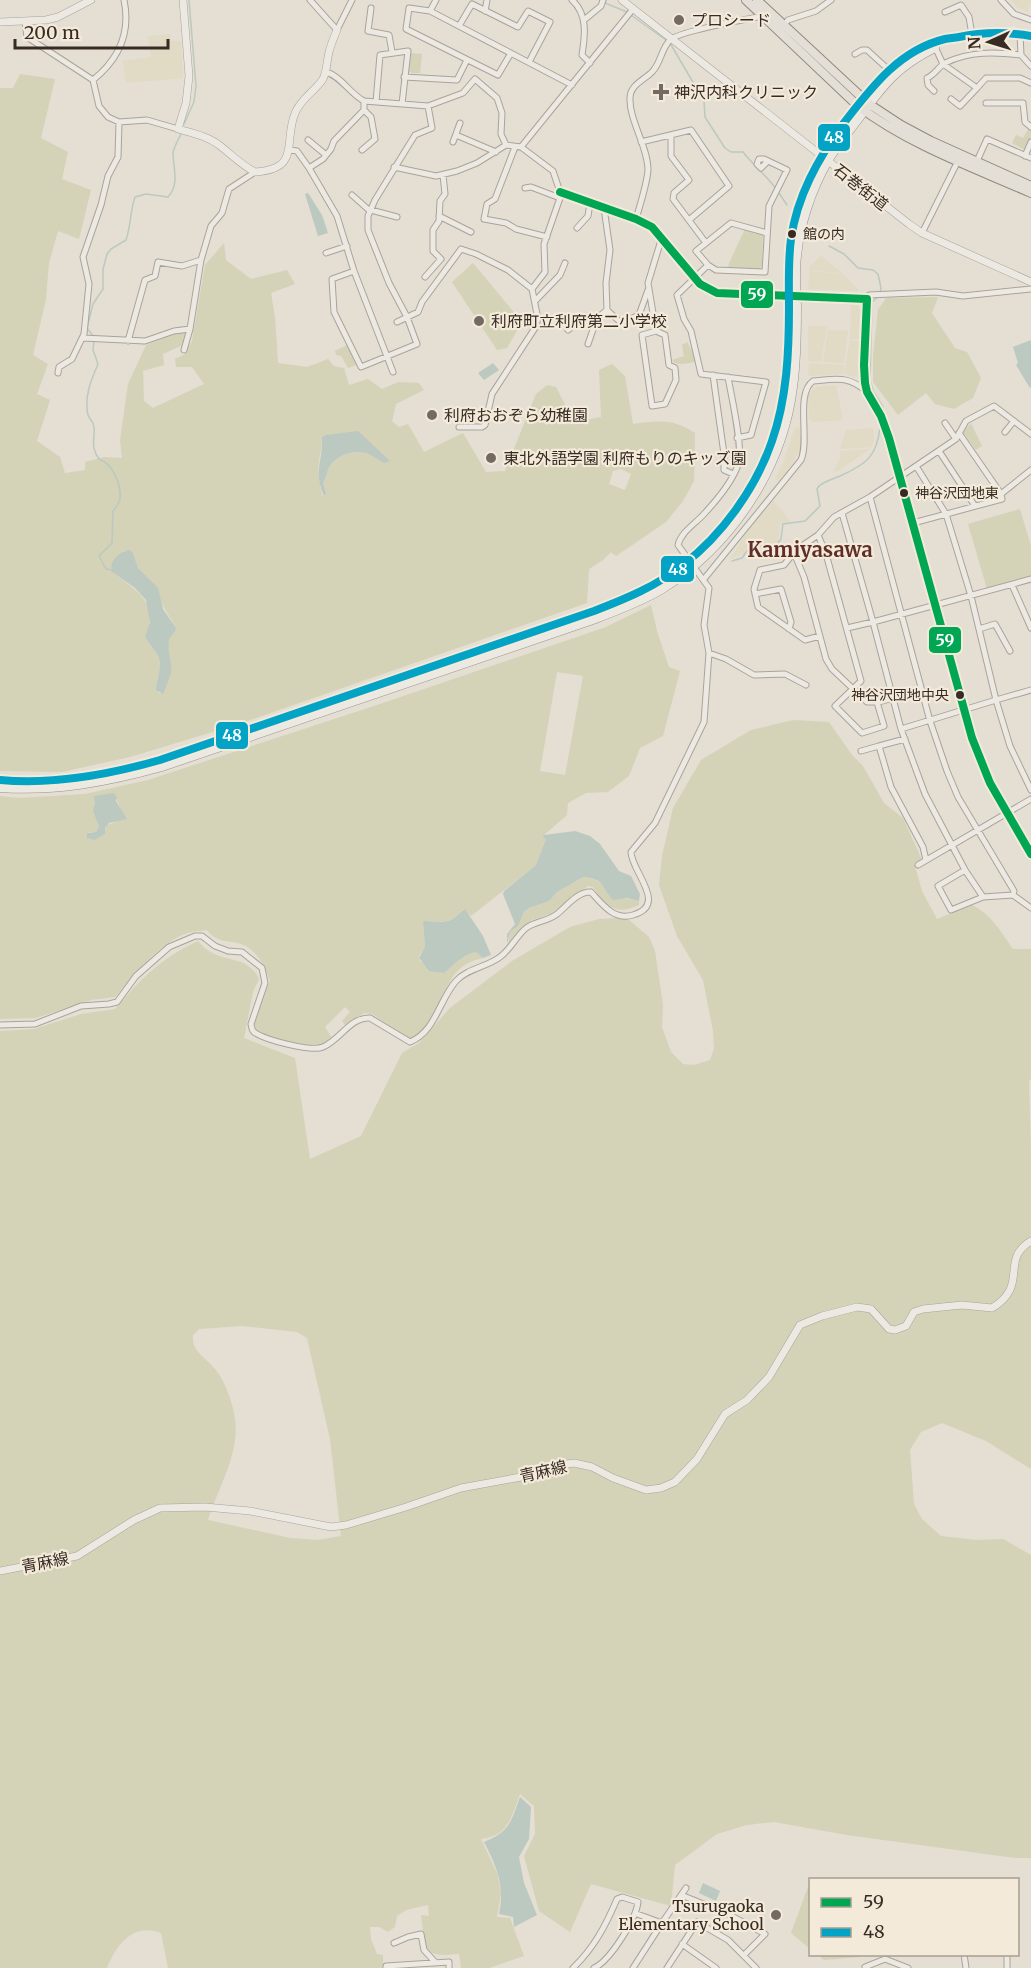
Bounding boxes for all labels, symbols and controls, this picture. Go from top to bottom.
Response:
place label: プロシード [691,10,771,30]
scale bar [15,12,168,50]
north arrow [959,12,1019,72]
marker: プロシード [672,13,686,27]
text: 200 m [24,21,80,44]
text: N [964,36,984,50]
place label: 神沢内科クリニック [674,82,818,102]
marker: 神沢内科クリニック [652,83,670,101]
line badge: 48 [817,123,851,152]
text: 48 [824,127,844,147]
street label: 石巻街道 [830,159,892,215]
place label: 館の内 [803,225,845,243]
marker: 館の内 [786,228,798,240]
line badge: 59 [740,280,774,309]
text: 59 [748,284,767,304]
place label: 利府町立利府第二小学校 [491,311,667,331]
marker: 利府町立利府第二小学校 [472,314,486,328]
place label: 利府おおぞら幼稚園 [444,405,588,425]
marker: 利府おおぞら幼稚園 [425,408,439,422]
place label: 東北外語学園 利府もりのキッズ園 [503,448,747,468]
marker: 東北外語学園 利府もりのキッズ園 [484,451,498,465]
place label: 神谷沢団地東 [915,484,999,502]
marker: 神谷沢団地東 [898,487,910,499]
district label: Kamiyasawa [747,537,873,562]
line badge: 48 [660,555,695,583]
text: 48 [668,559,688,579]
line badge: 59 [928,626,962,654]
text: 59 [936,630,955,650]
place label: 神谷沢団地中央 [851,686,949,704]
marker: 神谷沢団地中央 [954,689,966,701]
line badge: 48 [215,721,249,750]
text: 48 [222,725,242,745]
street label: 青麻線 [517,1456,569,1486]
street label: 青麻線 [20,1548,70,1576]
legend [809,1878,1019,1956]
text: 59 [863,1890,884,1913]
place label: Tsurugaoka Elementary School [618,1896,764,1934]
marker: Tsurugaoka Elementary School [769,1908,783,1922]
text: 48 [863,1920,885,1943]

